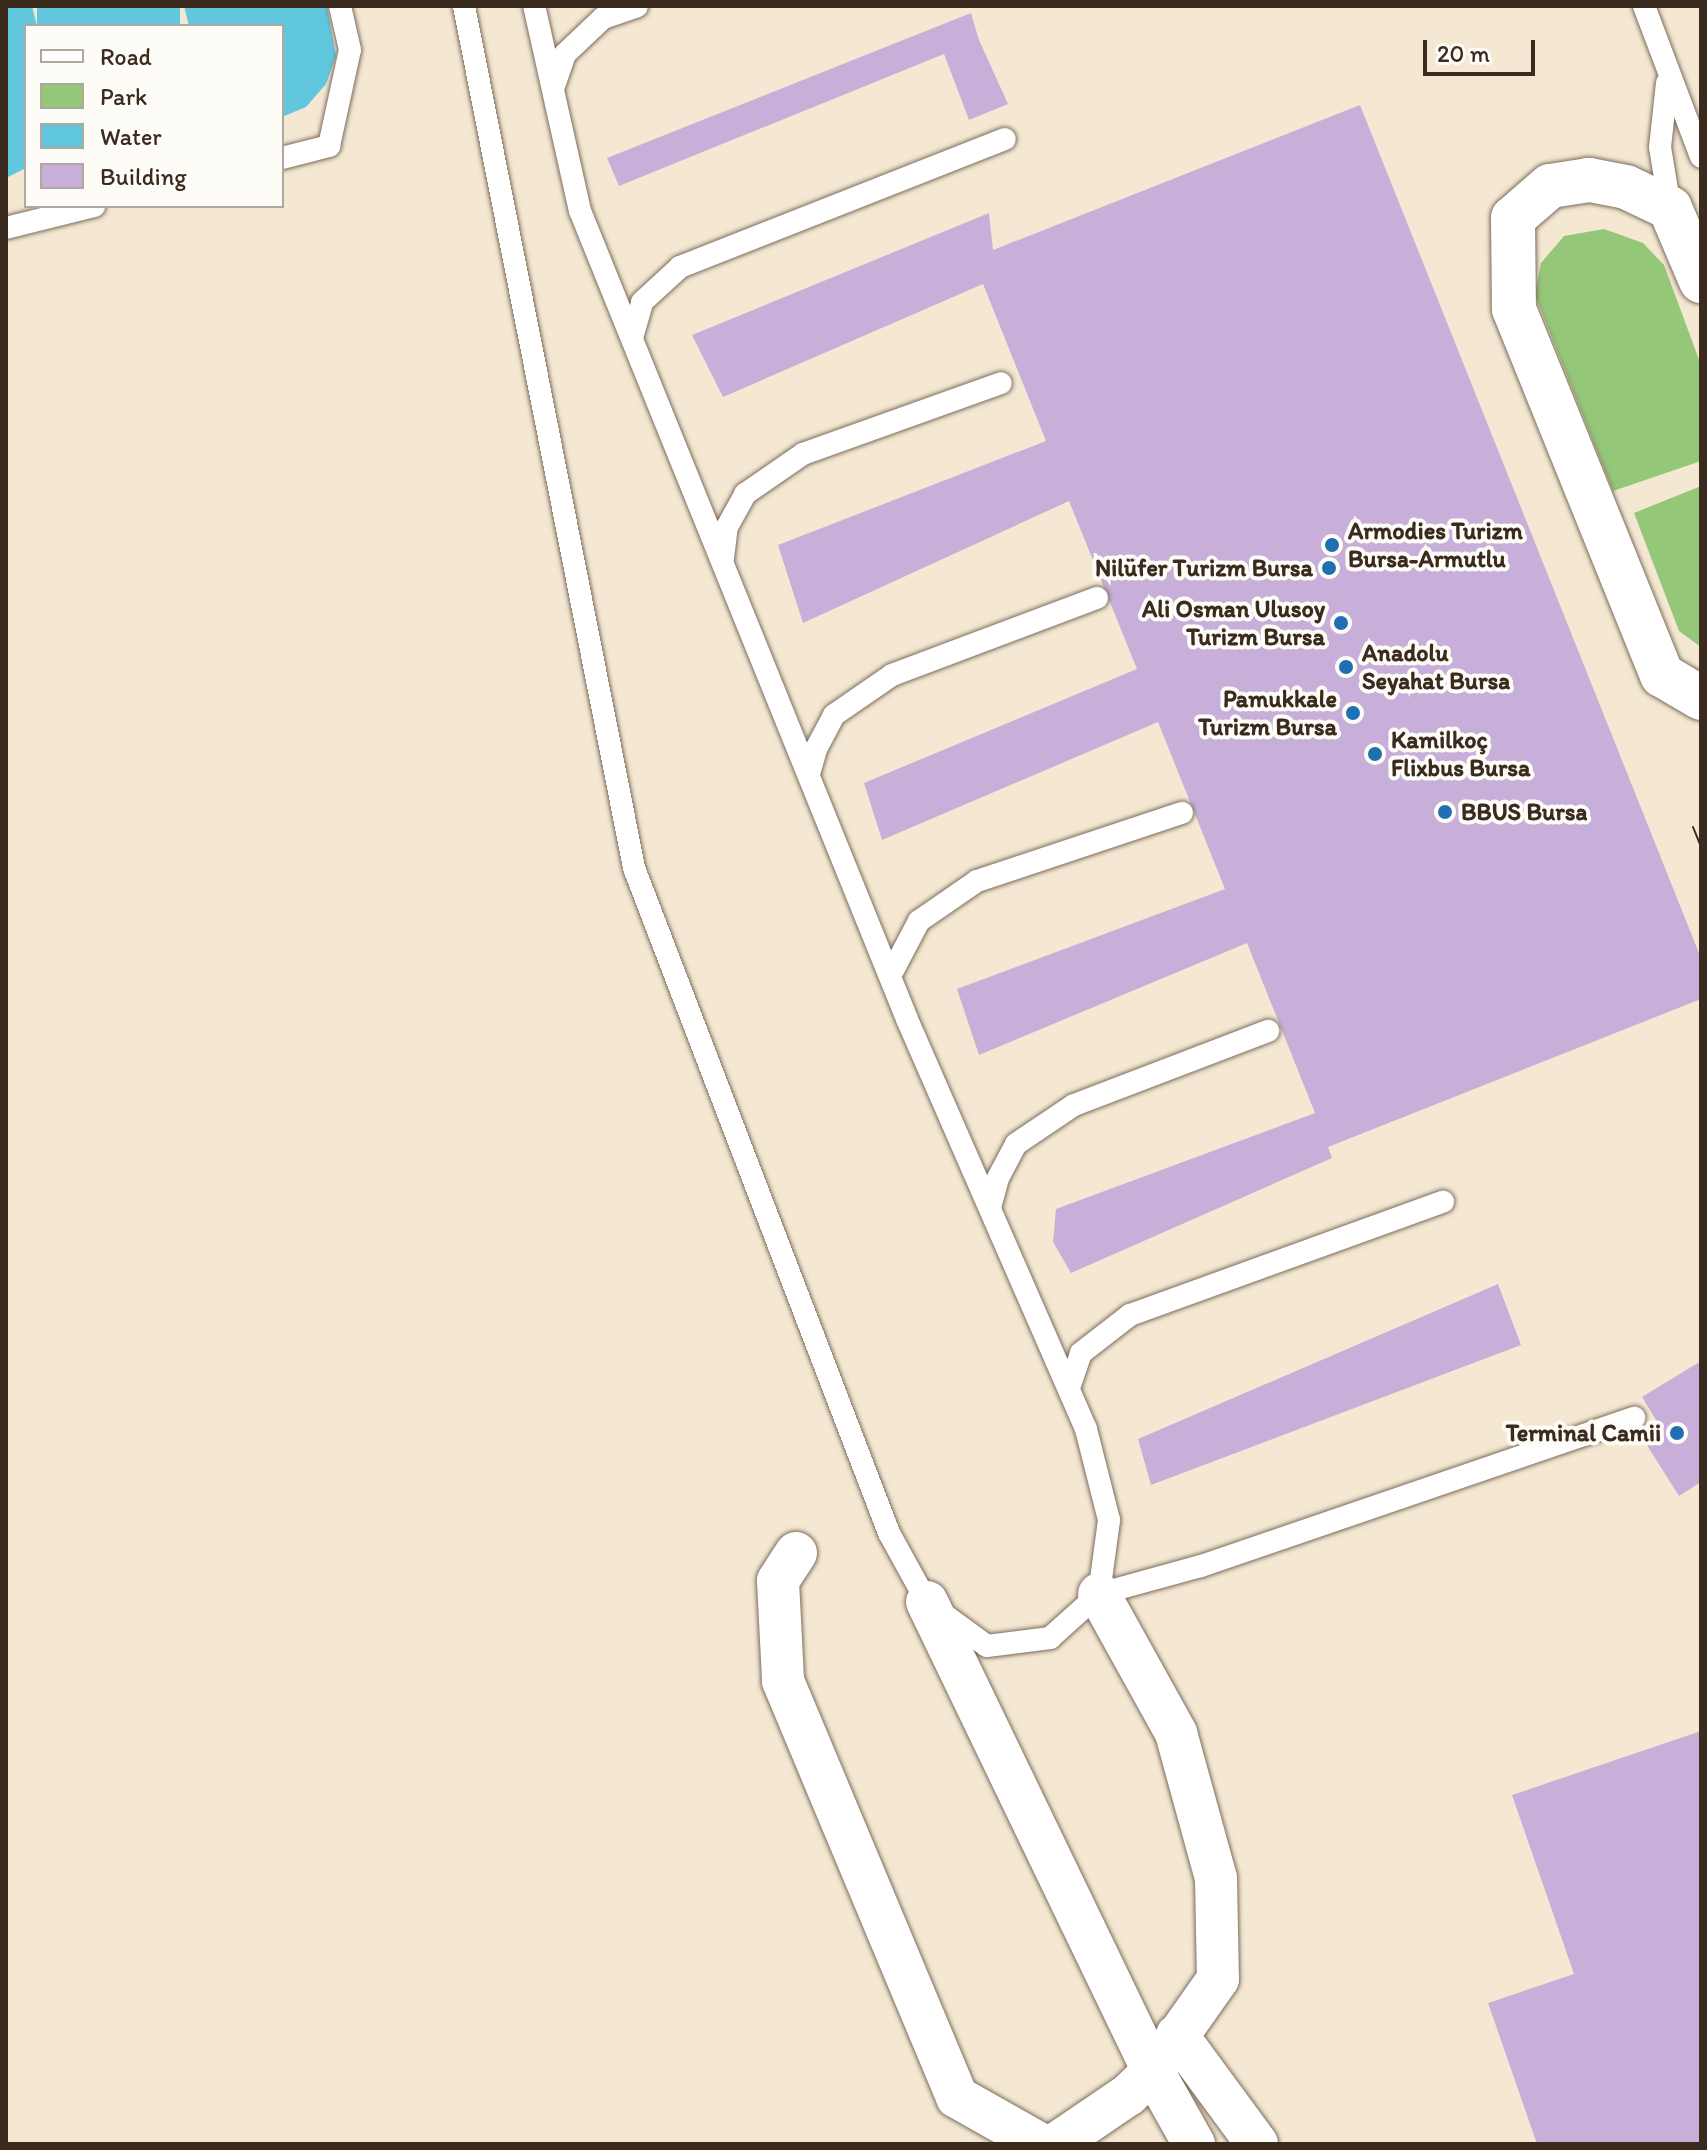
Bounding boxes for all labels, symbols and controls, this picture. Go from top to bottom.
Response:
legend [24,24,284,208]
scale bar [1427,24,1539,74]
text: 20 m [1437,39,1490,68]
text: Road [100,42,152,71]
text: Park [100,82,147,111]
text: Water [100,122,162,151]
text: Building [100,162,187,191]
place label: Armodies Turizm Bursa-Armutlu [1348,517,1523,573]
marker: Armodies Turizm Bursa-Armutlu [1323,536,1341,554]
place label: Nilüfer Turizm Bursa [1097,554,1313,582]
marker: Nilüfer Turizm Bursa [1320,559,1338,577]
place label: Ali Osman Ulusoy Turizm Bursa [1142,595,1325,651]
marker: Ali Osman Ulusoy Turizm Bursa [1332,614,1350,632]
place label: Anadolu Seyahat Bursa [1362,639,1510,695]
marker: Anadolu Seyahat Bursa [1337,658,1355,676]
place label: Pamukkale Turizm Bursa [1199,685,1337,741]
marker: Pamukkale Turizm Bursa [1344,704,1362,722]
place label: Kamilkoç Flixbus Bursa [1391,726,1530,782]
marker: Kamilkoç Flixbus Bursa [1366,745,1384,763]
place label: BBUS Bursa [1461,798,1587,826]
marker: BBUS Bursa [1436,803,1454,821]
place label: Terminal Camii [1505,1419,1661,1447]
marker: Terminal Camii [1668,1424,1686,1442]

